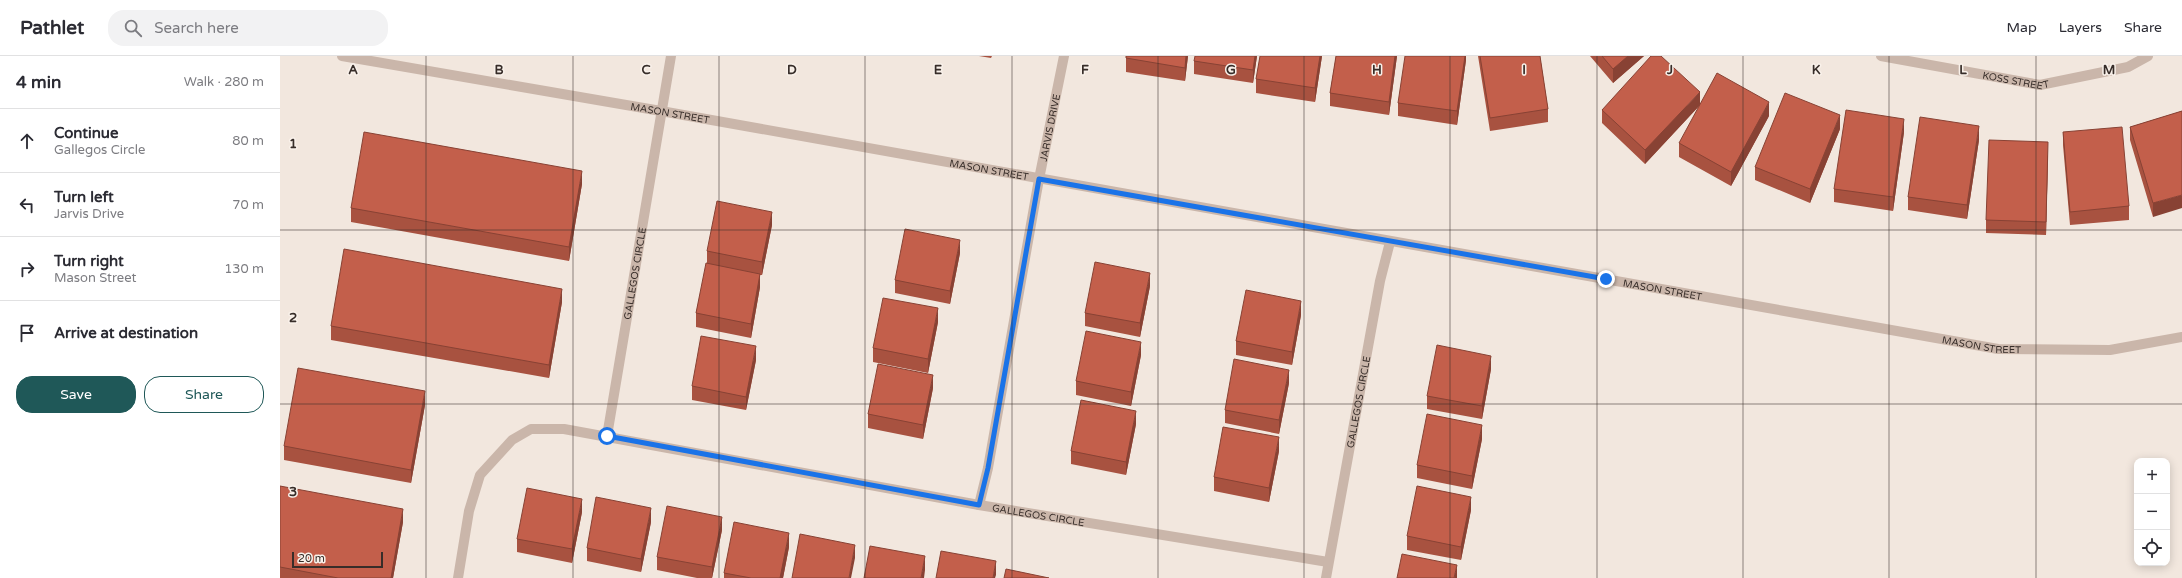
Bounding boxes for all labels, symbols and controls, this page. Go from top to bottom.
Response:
search box [108,10,388,46]
text: Pathlet [20,17,84,39]
icon: search [122,17,144,39]
text: Search here [154,19,239,37]
text: Map [2007,19,2037,36]
text: Layers [2059,19,2102,36]
text: Share [2124,19,2162,36]
text: A [348,62,358,78]
text: B [494,62,504,78]
text: C [641,62,651,78]
text: D [787,62,797,78]
text: E [934,62,942,78]
text: F [1081,62,1089,78]
text: G [1226,62,1236,78]
text: H [1372,62,1382,78]
text: I [1522,62,1526,78]
text: J [1666,62,1673,78]
text: K [1812,62,1821,78]
text: L [1959,62,1967,78]
text: M [2103,62,2115,78]
street label: KOSS STREET [1981,70,2050,92]
text: 4 min [16,72,61,93]
text: Walk · 280 m [184,74,264,90]
street label: JARVIS DRIVE [1038,93,1063,163]
street label: MASON STREET [630,101,710,127]
text: Continue [54,124,118,142]
icon: ahead [16,130,38,152]
text: 80 m [232,133,264,149]
text: 1 [289,136,297,152]
text: Gallegos Circle [54,142,145,158]
street label: MASON STREET [949,157,1029,183]
text: Turn left [54,188,114,206]
icon: left [16,194,38,216]
text: 70 m [232,197,264,213]
text: Jarvis Drive [54,206,124,222]
street label: GALLEGOS CIRCLE [622,226,649,321]
text: Turn right [54,252,124,270]
icon: right [16,258,38,280]
text: 130 m [224,261,264,277]
text: Mason Street [54,270,136,286]
route end [1597,270,1615,288]
street label: MASON STREET [1622,277,1703,303]
text: 2 [289,310,297,326]
icon: arrive [16,322,38,344]
text: Arrive at destination [54,324,198,342]
street label: MASON STREET [1941,334,2021,356]
street label: GALLEGOS CIRCLE [1345,355,1373,449]
button: Save [16,376,136,413]
button: Share [144,376,264,413]
route start [598,427,616,445]
map controls [2134,458,2170,566]
button: + [2134,458,2170,494]
text: 3 [289,484,297,500]
button: − [2134,494,2170,530]
street label: GALLEGOS CIRCLE [991,502,1085,529]
button: locate [2134,530,2170,566]
scale bar [292,550,383,569]
text: 20 m [298,552,325,565]

